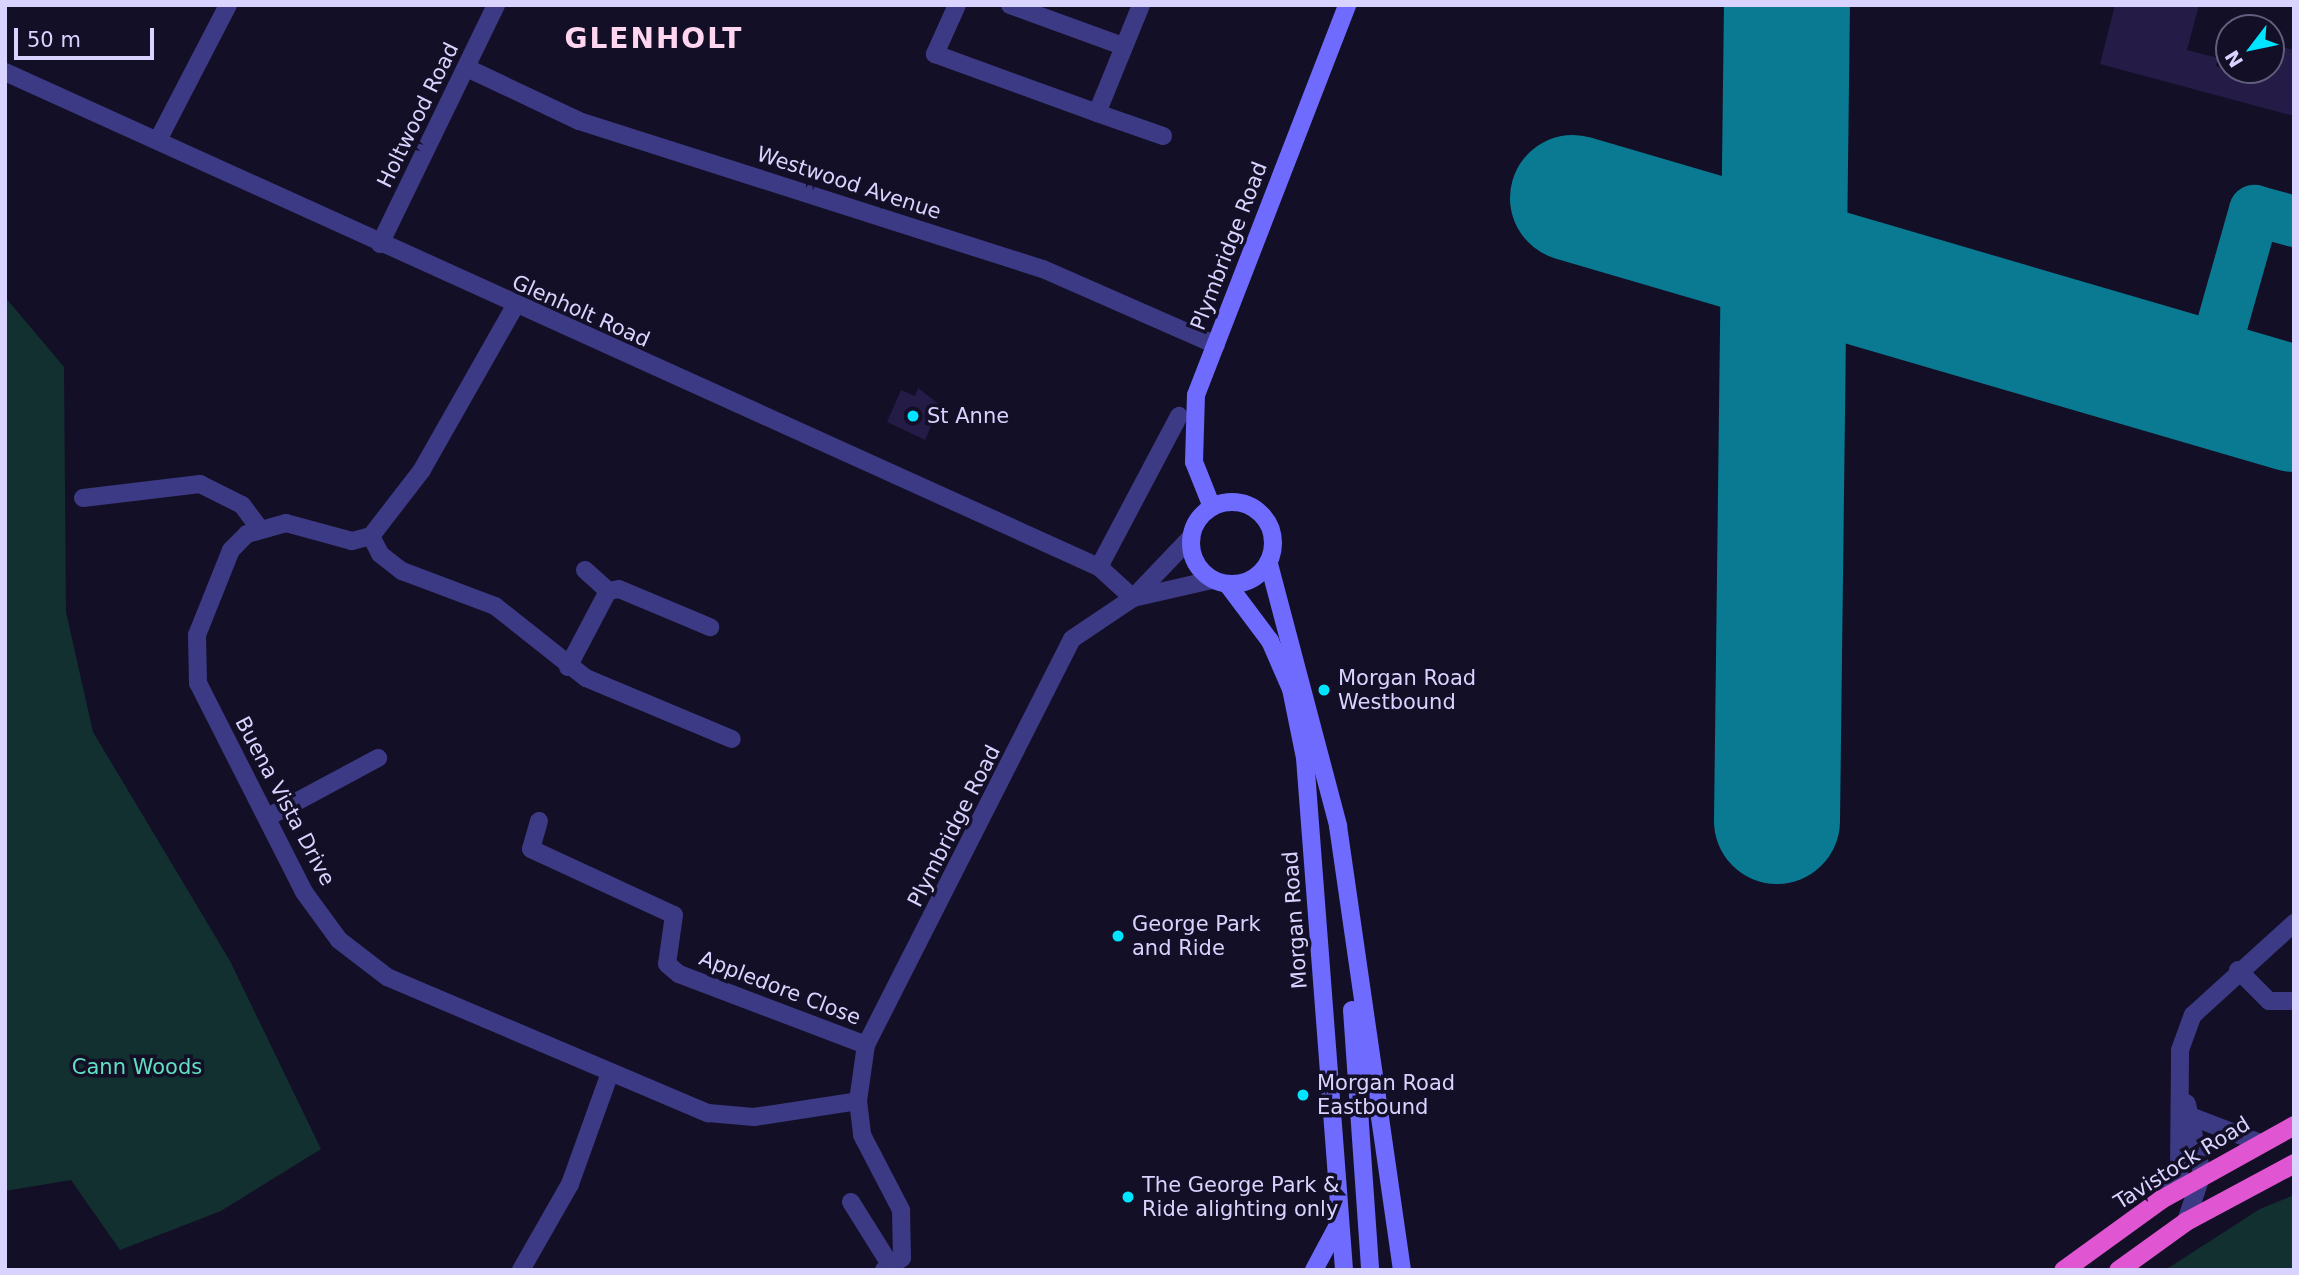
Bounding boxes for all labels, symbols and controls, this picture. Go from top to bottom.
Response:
scale bar [18,14,158,58]
north arrow [2215,14,2285,84]
district label: GLENHOLT [566,22,742,56]
text: 50 m [27,28,81,52]
street label: Holtwood Road [372,38,464,192]
text: N [2220,46,2247,72]
street label: Westwood Avenue [754,141,944,225]
street label: Plymbridge Road [1185,158,1273,334]
street label: Glenholt Road [508,269,654,353]
place label: St Anne [927,403,1009,429]
marker: St Anne [905,408,921,424]
place label: Morgan Road Westbound [1338,665,1476,715]
marker: Morgan Road Westbound [1316,682,1332,698]
street label: Buena Vista Drive [230,712,340,890]
street label: Plymbridge Road [902,741,1006,911]
street label: Morgan Road [1278,850,1312,990]
place label: George Park and Ride [1132,911,1261,961]
marker: George Park and Ride [1110,928,1126,944]
street label: Appledore Close [696,946,864,1030]
park label: Cann Woods [72,1054,202,1080]
place label: Morgan Road Eastbound [1317,1070,1455,1120]
marker: Morgan Road Eastbound [1295,1087,1311,1103]
street label: Tavistock Road [2109,1111,2255,1215]
place label: The George Park & Ride alighting only [1142,1172,1339,1222]
marker: The George Park & Ride alighting only [1120,1189,1136,1205]

